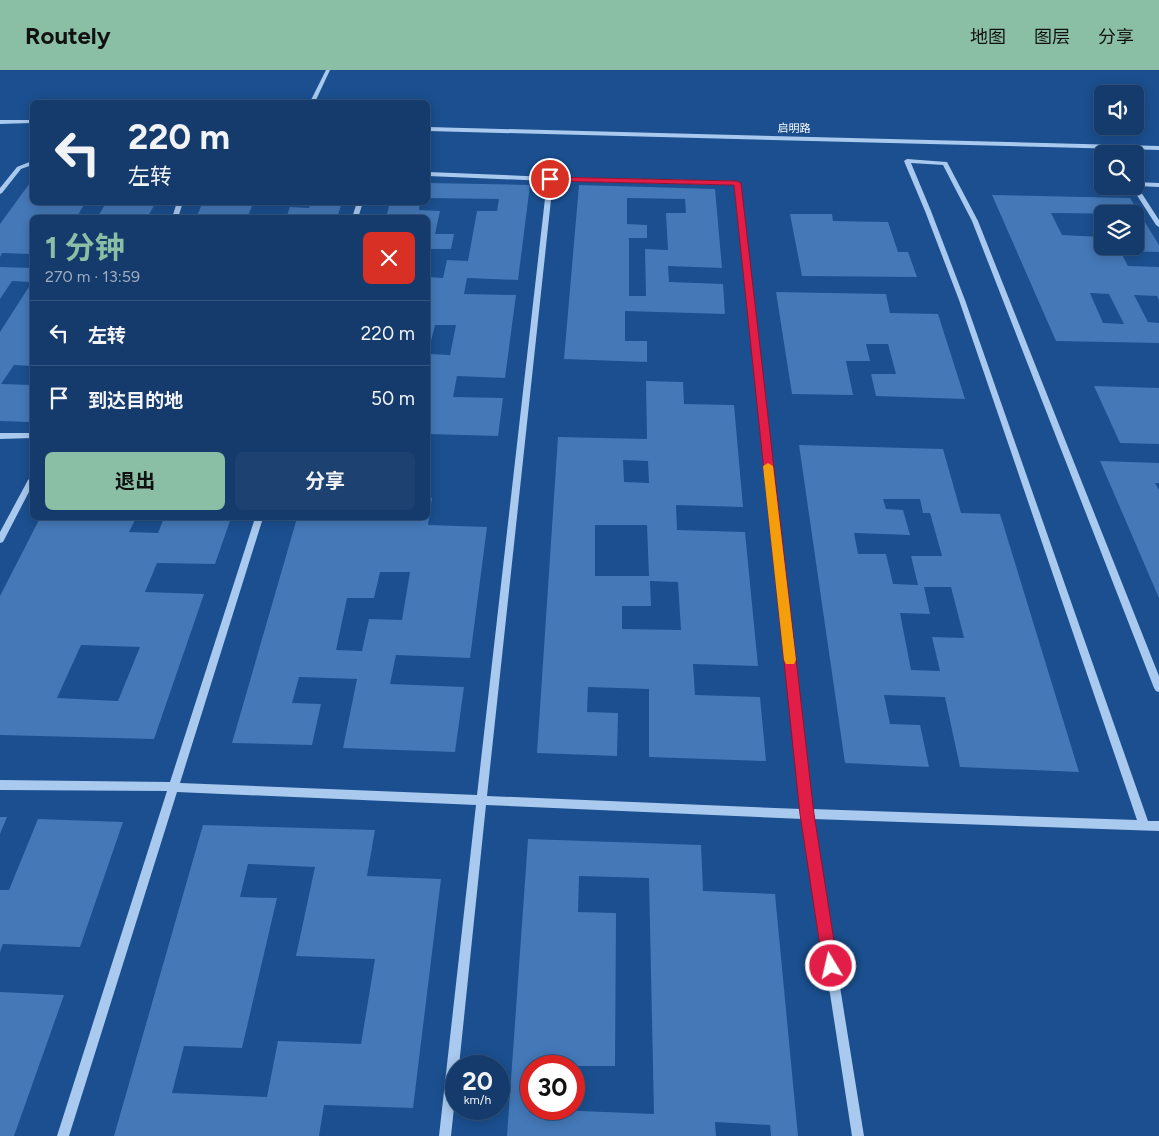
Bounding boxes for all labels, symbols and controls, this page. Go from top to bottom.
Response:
text: Routely [25,21,111,50]
text: 地图 [970,26,1006,48]
text: 图层 [1034,26,1070,48]
text: 分享 [1098,26,1134,48]
map controls [1094,85,1144,255]
button: sound [1094,85,1144,135]
text: 220 m [128,116,230,158]
icon: left [45,120,110,185]
street label: 启明路 [777,122,811,135]
button: search [1094,145,1144,195]
pin [529,158,571,200]
text: 左转 [128,163,172,190]
icon: arrive [536,165,564,193]
button: layers [1094,205,1144,255]
text: 1 分钟 [45,229,125,266]
button: close [363,232,415,284]
text: 270 m · 13:59 [45,267,140,286]
icon: left [45,319,73,347]
text: 220 m [361,322,415,345]
text: 左转 [88,324,126,347]
icon: arrive [45,384,73,412]
text: 50 m [371,387,415,410]
text: 到达目的地 [88,389,183,412]
button: 退出 [45,452,225,510]
button: 分享 [235,452,415,510]
position arrow [804,939,856,991]
speed limit sign: 30 [520,1055,585,1120]
text: 20 [462,1066,493,1096]
text: km/h [464,1093,491,1107]

